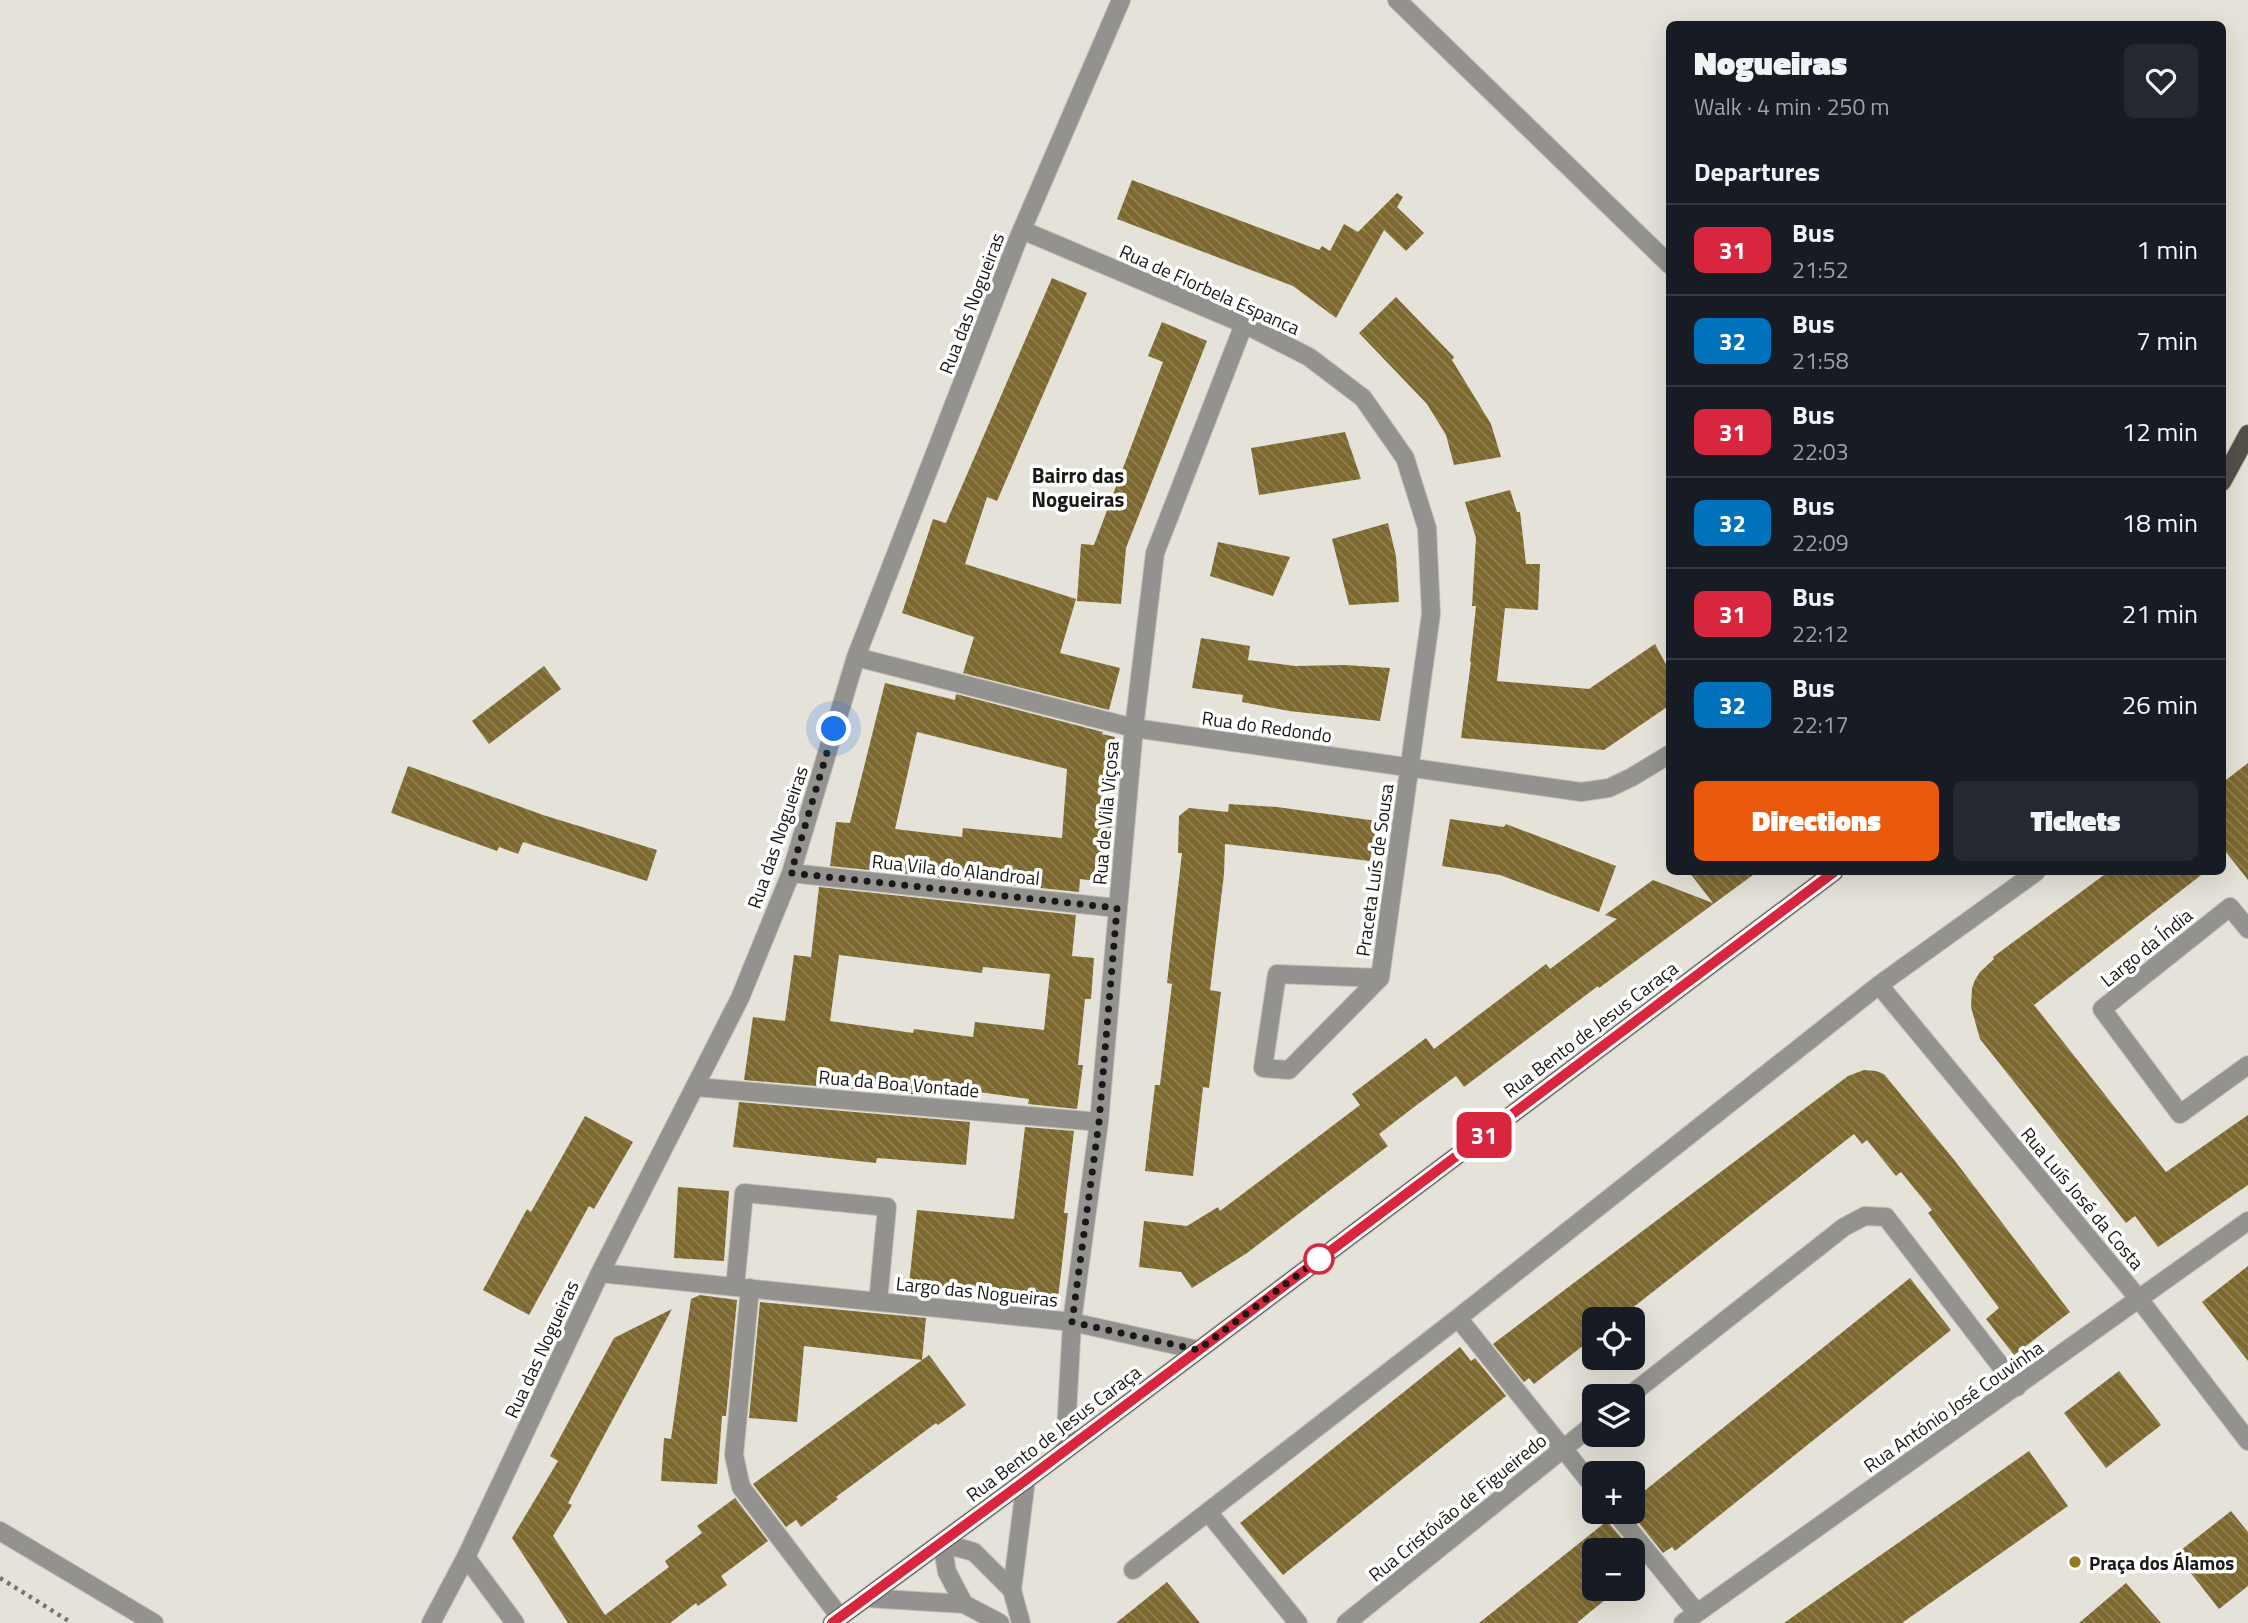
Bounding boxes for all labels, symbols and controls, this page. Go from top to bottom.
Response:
text: Nogueiras [1694,38,1847,88]
button: heart [2124,44,2198,118]
text: Walk · 4 min · 250 m [1694,89,1890,124]
text: Departures [1694,152,1820,191]
text: Bus [1792,213,1834,252]
street label: Rua das Nogueiras [931,228,1011,378]
text: 1 min [2136,230,2198,269]
text: 31 [1719,232,1746,268]
street label: Rua de Florbela Espanca [1115,236,1305,342]
text: 21:52 [1792,252,1849,287]
text: Bus [1792,304,1834,343]
text: 7 min [2136,321,2198,360]
text: 32 [1719,323,1746,359]
text: 21:58 [1792,343,1849,378]
text: Bus [1792,395,1834,434]
text: 12 min [2122,412,2198,451]
text: 31 [1719,414,1746,450]
text: 22:03 [1792,434,1849,469]
district label: Bairro das Nogueiras [1031,459,1125,515]
text: Bus [1792,486,1834,525]
text: 18 min [2122,503,2198,542]
text: 32 [1719,505,1746,541]
text: 22:09 [1792,525,1849,560]
text: Bus [1792,577,1834,616]
text: 21 min [2122,594,2198,633]
text: 31 [1719,596,1746,632]
text: 22:12 [1792,616,1849,651]
text: Bus [1792,668,1834,707]
text: 26 min [2122,685,2198,724]
text: 32 [1719,687,1746,723]
street label: Rua do Redondo [1200,703,1334,749]
text: 22:17 [1792,707,1849,742]
your location [816,711,851,746]
street label: Rua de Vila Viçosa [1084,739,1126,886]
street label: Rua das Nogueiras [739,762,815,912]
street label: Praceta Luís de Sousa [1348,781,1401,958]
button: Directions [1694,781,1939,861]
button: Tickets [1953,781,2198,861]
street label: Rua Vila do Alandroal [871,846,1041,892]
street label: Largo da Índia [2094,900,2199,993]
street label: Rua Bento de Jesus Caraça [1497,953,1684,1104]
street label: Rua da Boa Vontade [817,1062,981,1104]
line badge: 31 [1452,1112,1516,1158]
text: 31 [1471,1117,1497,1153]
street label: Rua Luís José da Costa [2014,1120,2152,1276]
unlabelled marker [1304,1244,1334,1274]
street label: Largo das Nogueiras [894,1268,1060,1314]
street label: Rua das Nogueiras [496,1275,586,1423]
map controls [1582,1307,1645,1601]
button: locate [1582,1307,1645,1370]
street label: Rua António José Couvinha [1857,1333,2049,1479]
street label: Rua Bento de Jesus Caraça [960,1357,1147,1508]
button: layers [1582,1384,1645,1447]
street label: Rua Cristóvão de Figueiredo [1362,1426,1552,1588]
button: + [1582,1461,1645,1524]
button: − [1582,1538,1645,1601]
place label: Praça dos Álamos [2089,1548,2234,1577]
marker: Praça dos Álamos [2067,1554,2083,1570]

